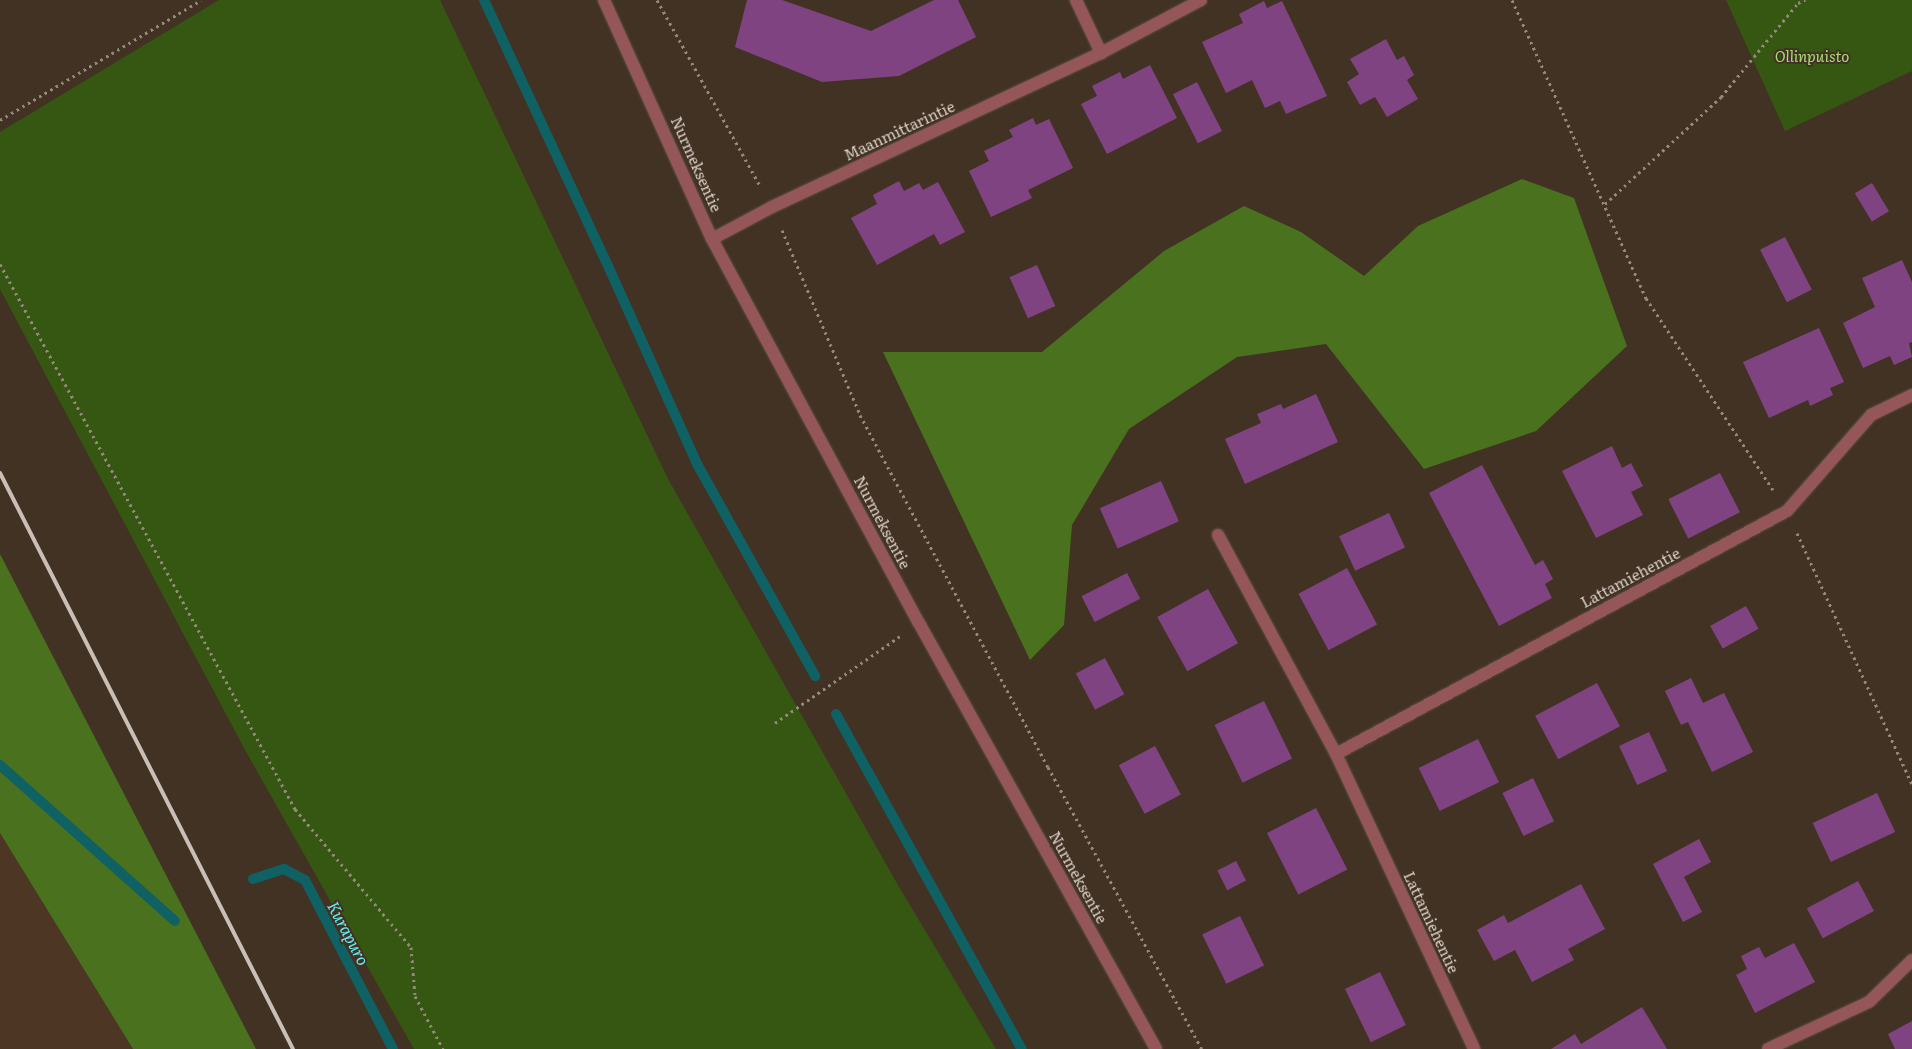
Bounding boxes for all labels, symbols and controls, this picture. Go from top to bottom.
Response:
park label: Ollinpuisto [1775,47,1849,65]
street label: Maanmittarintie [841,96,957,164]
street label: Nurmeksentie [668,114,726,214]
street label: Nurmeksentie [851,473,915,571]
street label: Lattamiehentie [1577,543,1683,611]
street label: Nurmeksentie [1046,828,1112,926]
street label: Lattamiehentie [1401,868,1463,976]
water label: Kurapuro [324,898,374,968]

